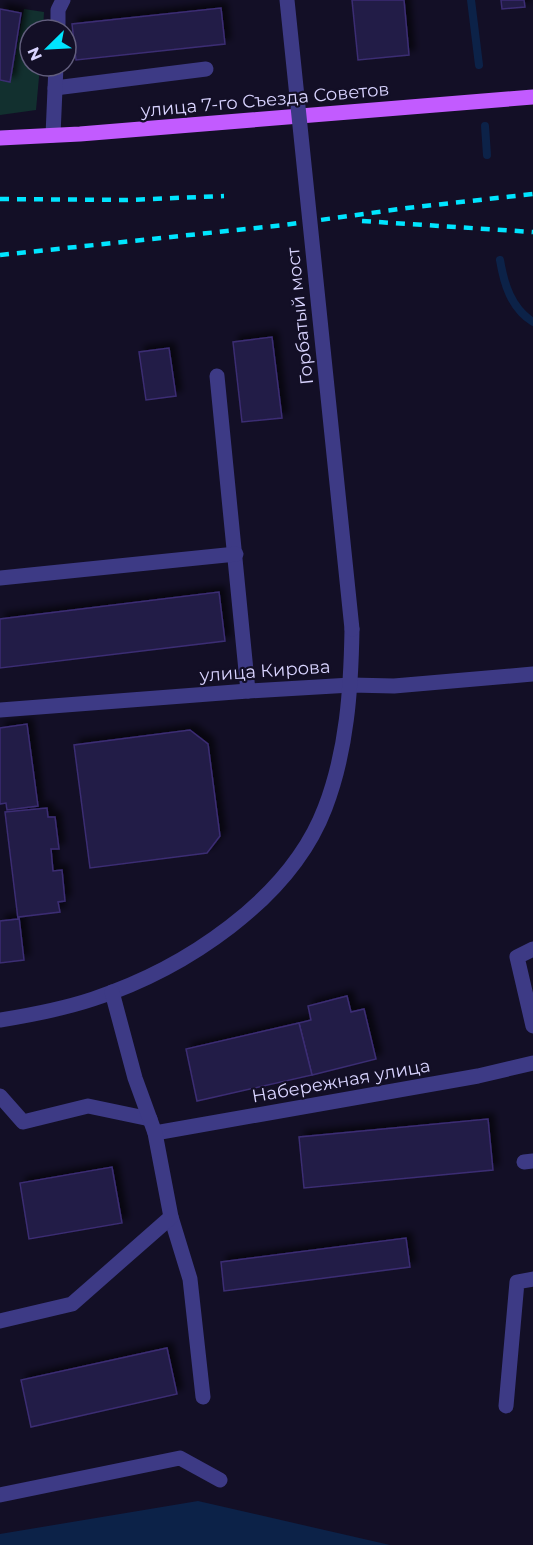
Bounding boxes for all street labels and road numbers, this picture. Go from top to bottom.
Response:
street label: улица 7-го Съезда Советов [139,78,390,122]
street label: Горбатый мост [282,246,318,386]
street label: улица Кирова [198,655,331,687]
street label: Набережная улица [250,1054,432,1108]

